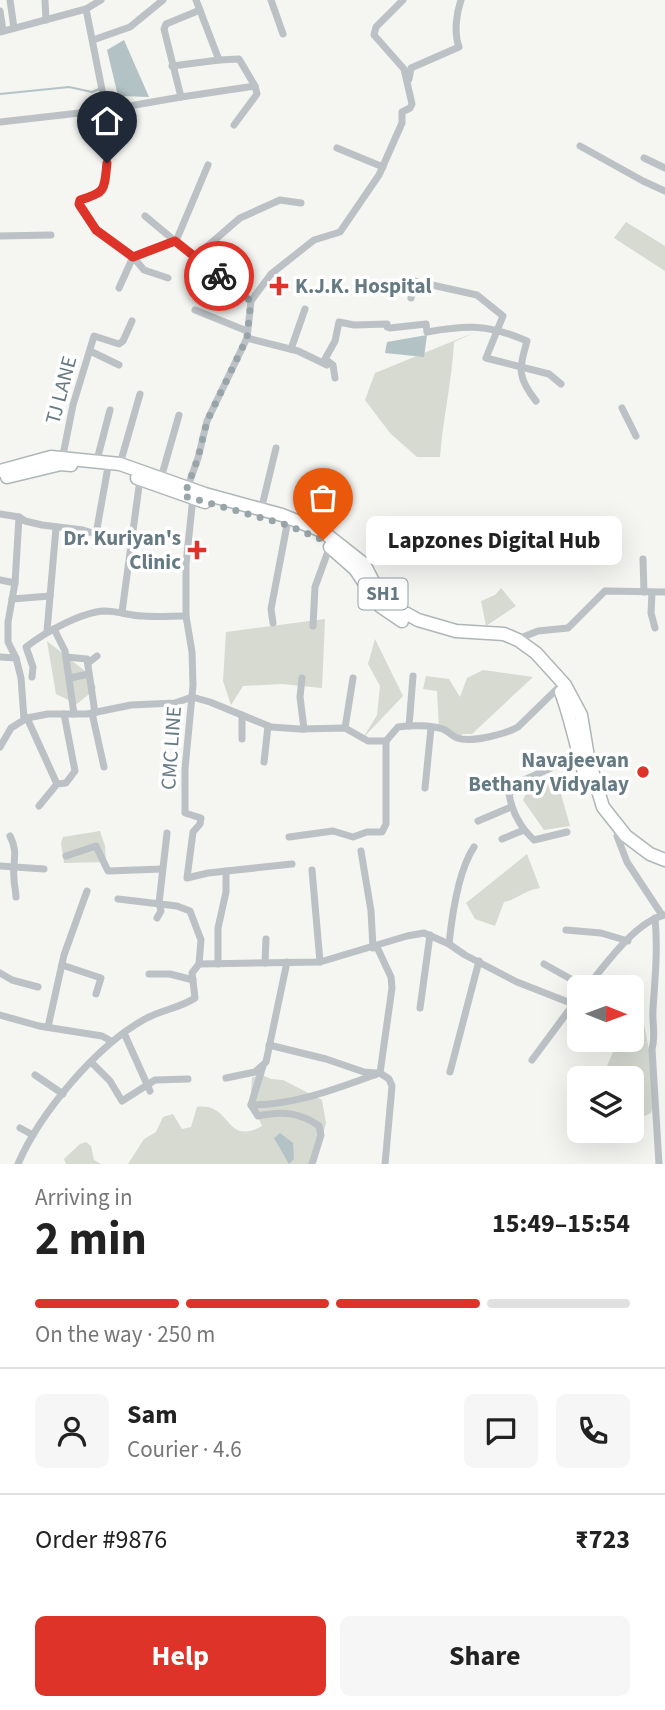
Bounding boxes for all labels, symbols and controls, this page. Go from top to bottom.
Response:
pin [77,91,137,163]
icon: home [88,102,126,140]
courier [184,241,254,311]
icon: bike [200,257,238,295]
place label: K.J.K. Hospital [295,271,432,301]
marker: K.J.K. Hospital [269,276,289,296]
street label: TJ LANE [38,353,84,427]
pin [293,468,353,540]
icon: bag [304,479,342,517]
callout: Lapzones Digital Hub [365,516,620,564]
place label: Dr. Kuriyan's Clinic [63,523,181,577]
text: Lapzones Digital Hub [388,524,600,557]
marker: Dr. Kuriyan's Clinic [187,540,207,560]
road number: SH1 [358,579,408,610]
street label: CMC LINE [153,705,189,791]
place label: Navajeevan Bethany Vidyalay [468,745,629,799]
marker: Navajeevan Bethany Vidyalay [635,764,651,780]
north arrow [567,975,644,1052]
map controls [567,975,644,1143]
button: layers [567,1066,644,1143]
text: Arriving in [35,1181,133,1214]
text: 15:49–15:54 [492,1205,630,1242]
text: 2 min [35,1207,147,1272]
text: On the way · 250 m [35,1318,215,1351]
button: person [35,1394,109,1468]
button: chat [464,1394,538,1468]
button: phone [556,1394,630,1468]
text: Sam [127,1396,177,1433]
text: Courier · 4.6 [127,1433,242,1466]
text: Order #9876 [35,1521,167,1558]
text: ₹723 [575,1521,630,1558]
button: Help [35,1616,326,1696]
button: Share [340,1616,630,1696]

